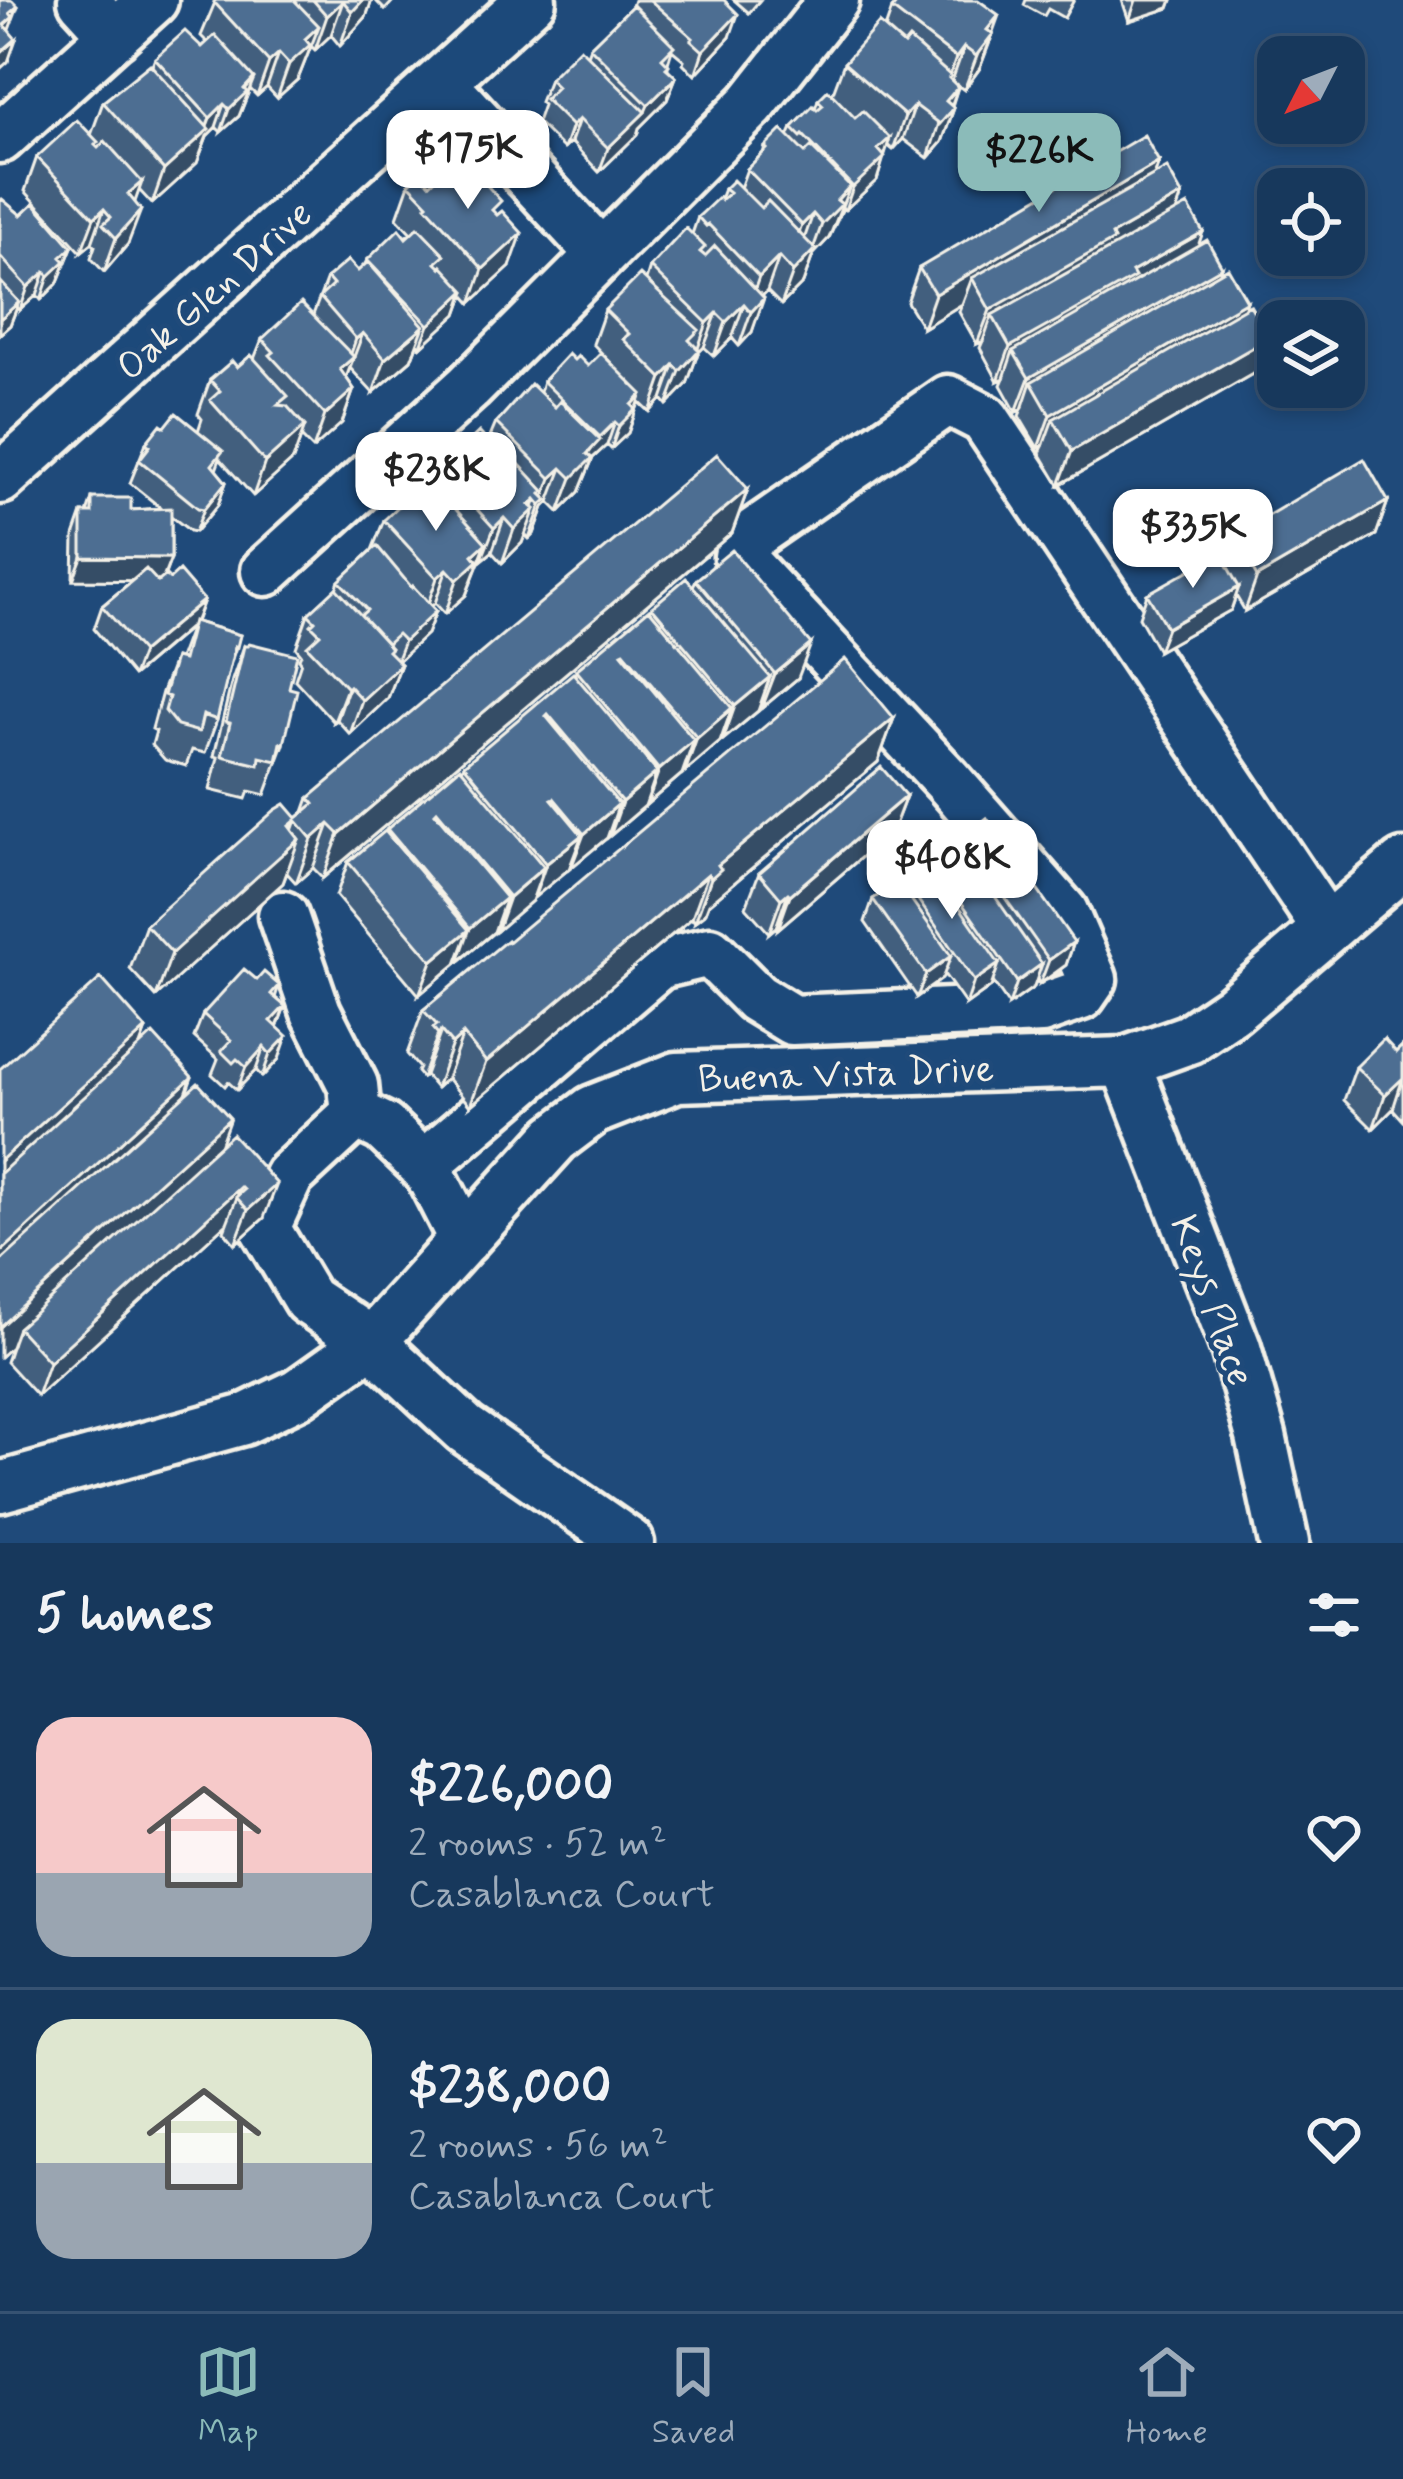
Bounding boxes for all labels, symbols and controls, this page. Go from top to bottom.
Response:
north arrow [1257,36,1365,144]
map controls [1257,36,1365,408]
pin: $175K [384,110,552,212]
pin: $226K [955,113,1123,215]
text: $175K [413,123,523,174]
text: $226K [985,126,1093,177]
button: locate [1257,168,1365,276]
street label: Oak Glen Drive [106,190,324,393]
button: layers [1257,300,1365,408]
pin: $238K [352,432,520,534]
text: $238K [382,445,490,496]
pin: $335K [1109,489,1277,591]
text: $335K [1140,502,1246,553]
pin: $408K [868,820,1036,922]
text: $408K [894,833,1010,884]
street label: Buena Vista Drive [697,1045,995,1106]
street label: Keys Place [1156,1209,1265,1394]
text: 5 homes [36,1582,214,1648]
icon: filters [1301,1582,1367,1648]
text: $226,000 [408,1753,613,1819]
icon: home [132,1765,276,1909]
icon: heart [1301,1804,1367,1870]
text: 2 rooms · 52 m² [408,1819,667,1870]
text: Casablanca Court [408,1870,715,1921]
text: $238,000 [408,2055,612,2121]
icon: home [132,2067,276,2211]
icon: heart [1301,2106,1367,2172]
text: 2 rooms · 56 m² [408,2121,668,2172]
text: Casablanca Court [408,2172,715,2223]
tab: Map [195,2339,261,2455]
tab: Saved [652,2339,735,2455]
tab: Home [1126,2339,1208,2455]

